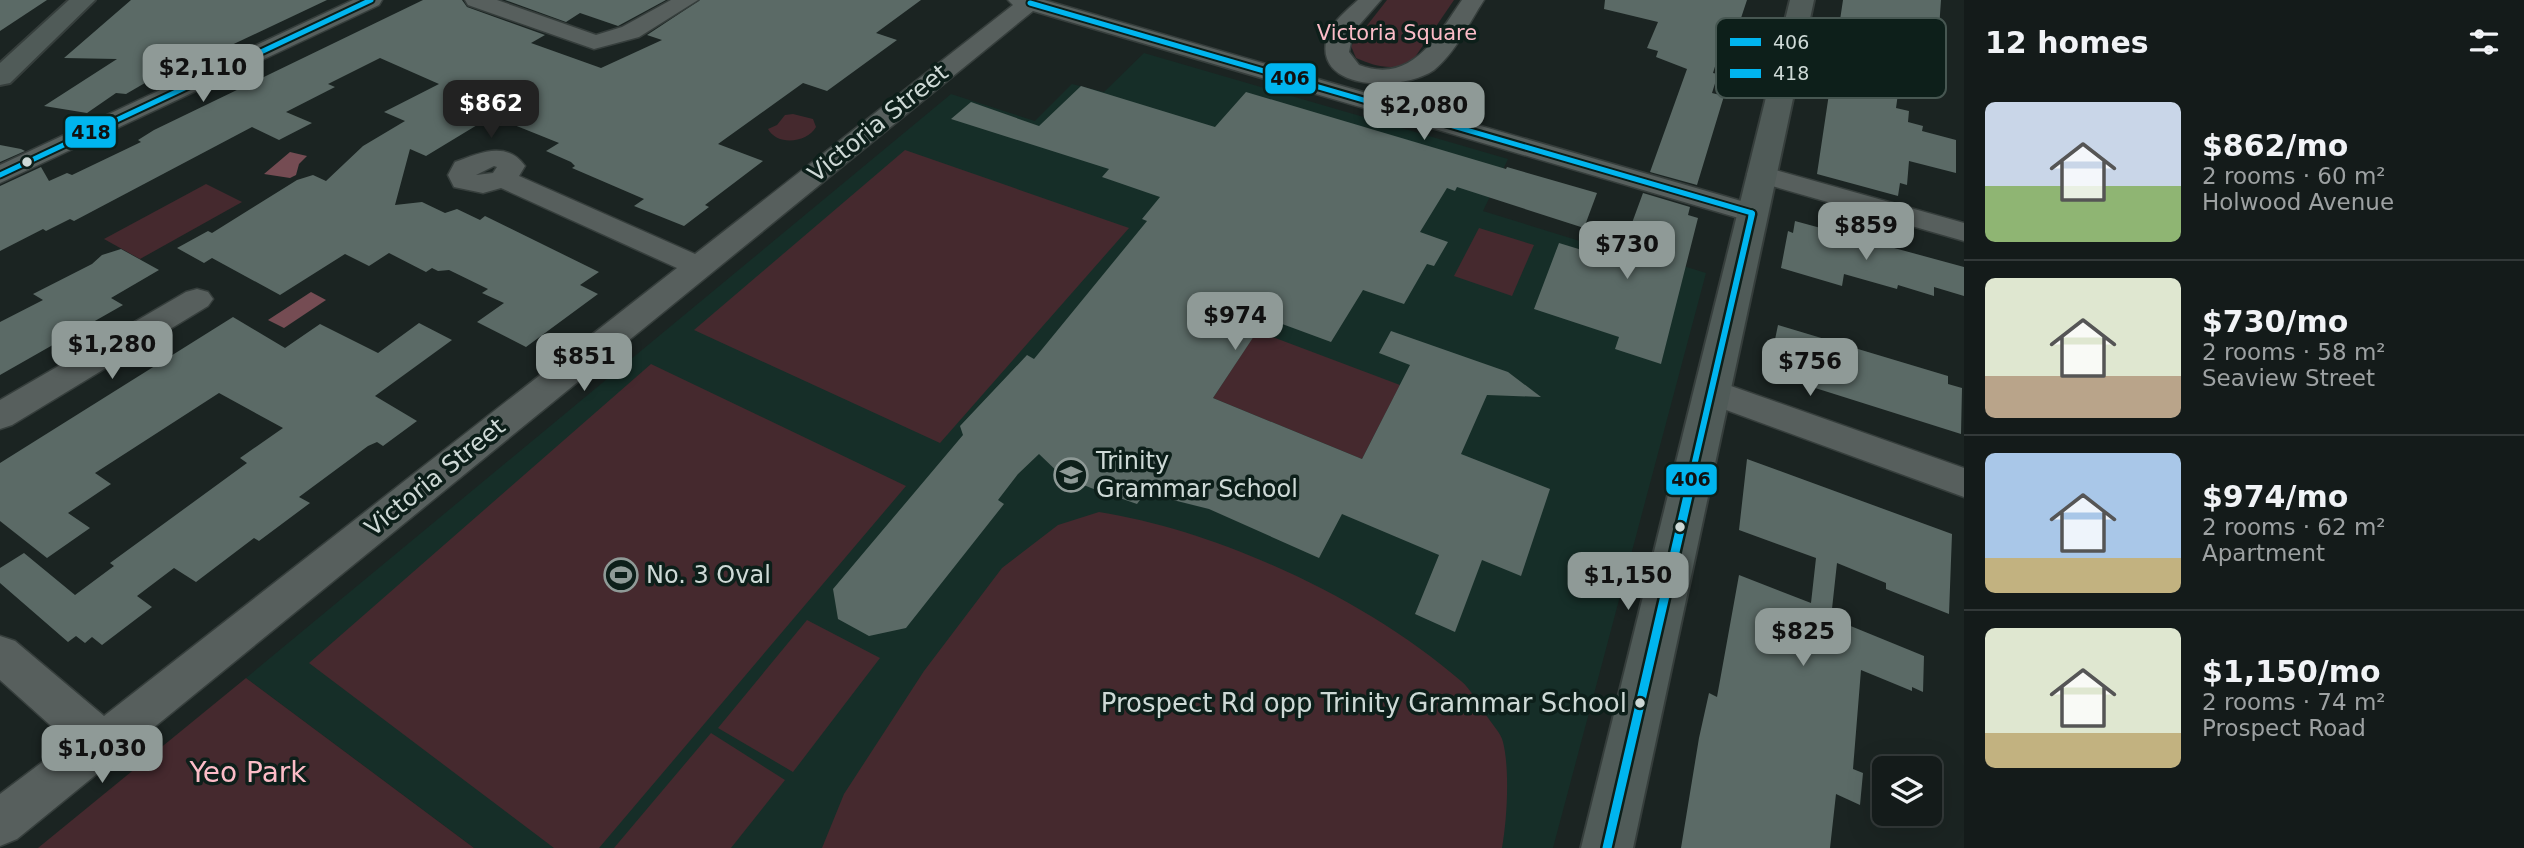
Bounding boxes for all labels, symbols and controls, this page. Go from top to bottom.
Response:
legend [1716,18,1946,98]
park label: Victoria Square [1317,21,1477,45]
icon: filters [2465,23,2503,61]
text: 12 homes [1985,25,2149,60]
text: 406 [1773,31,1809,53]
pin: $2,110 [146,44,260,104]
text: $2,110 [159,54,247,80]
street label: Victoria Street [802,58,954,188]
line badge: 406 [1264,62,1317,95]
text: 418 [1773,62,1809,84]
text: 406 [1270,67,1310,89]
pin: $862 [450,80,532,140]
pin: $2,080 [1367,82,1481,142]
text: $862 [459,90,523,116]
text: $2,080 [1380,92,1468,118]
line badge: 418 [64,115,117,149]
text: 418 [71,121,111,143]
text: $862/mo [2202,128,2348,163]
icon: home [2041,130,2125,214]
unlabelled marker [20,155,34,169]
text: 2 rooms · 60 m² [2202,163,2386,189]
text: Holwood Avenue [2202,189,2394,215]
pin: $859 [1825,202,1907,262]
text: $859 [1834,212,1898,238]
pin: $730 [1586,222,1668,281]
text: $730 [1595,231,1659,257]
pin: $974 [1194,292,1276,352]
text: $974 [1203,302,1267,328]
text: $730/mo [2202,304,2348,339]
icon: home [2041,306,2125,390]
pin: $1,280 [55,322,169,381]
text: $1,280 [68,331,156,357]
pin: $851 [543,334,625,393]
pin: $756 [1769,338,1851,398]
text: 2 rooms · 58 m² [2202,339,2386,365]
text: $851 [552,343,616,369]
text: $756 [1778,348,1842,374]
text: Seaview Street [2202,365,2375,391]
street label: Victoria Street [359,412,511,542]
place label: Trinity Grammar School [1095,447,1298,503]
school or university icon: Trinity Grammar School [1052,456,1090,494]
line badge: 406 [1665,463,1718,496]
text: 406 [1671,468,1711,490]
text: $974/mo [2202,479,2348,514]
icon: home [2041,481,2125,565]
text: 2 rooms · 62 m² [2202,514,2386,540]
unlabelled marker [1673,520,1687,534]
text: Apartment [2202,540,2325,566]
pin: $1,150 [1571,552,1685,612]
sports icon: No. 3 Oval [602,556,640,594]
place label: No. 3 Oval [646,561,771,589]
text: $1,150 [1584,562,1672,588]
pin: $825 [1762,608,1844,668]
text: $825 [1771,618,1835,644]
text: $1,150/mo [2202,654,2381,689]
icon: home [2041,656,2125,740]
place label: Prospect Rd opp Trinity Grammar School [1101,688,1627,718]
text: 2 rooms · 74 m² [2202,689,2386,715]
marker: Prospect Rd opp Trinity Grammar School [1633,696,1647,710]
text: Prospect Road [2202,715,2366,741]
pin: $1,030 [45,726,159,785]
text: $1,030 [58,735,146,761]
park label: Yeo Park [188,756,307,789]
map controls [1872,756,1942,826]
button: layers [1872,756,1942,826]

